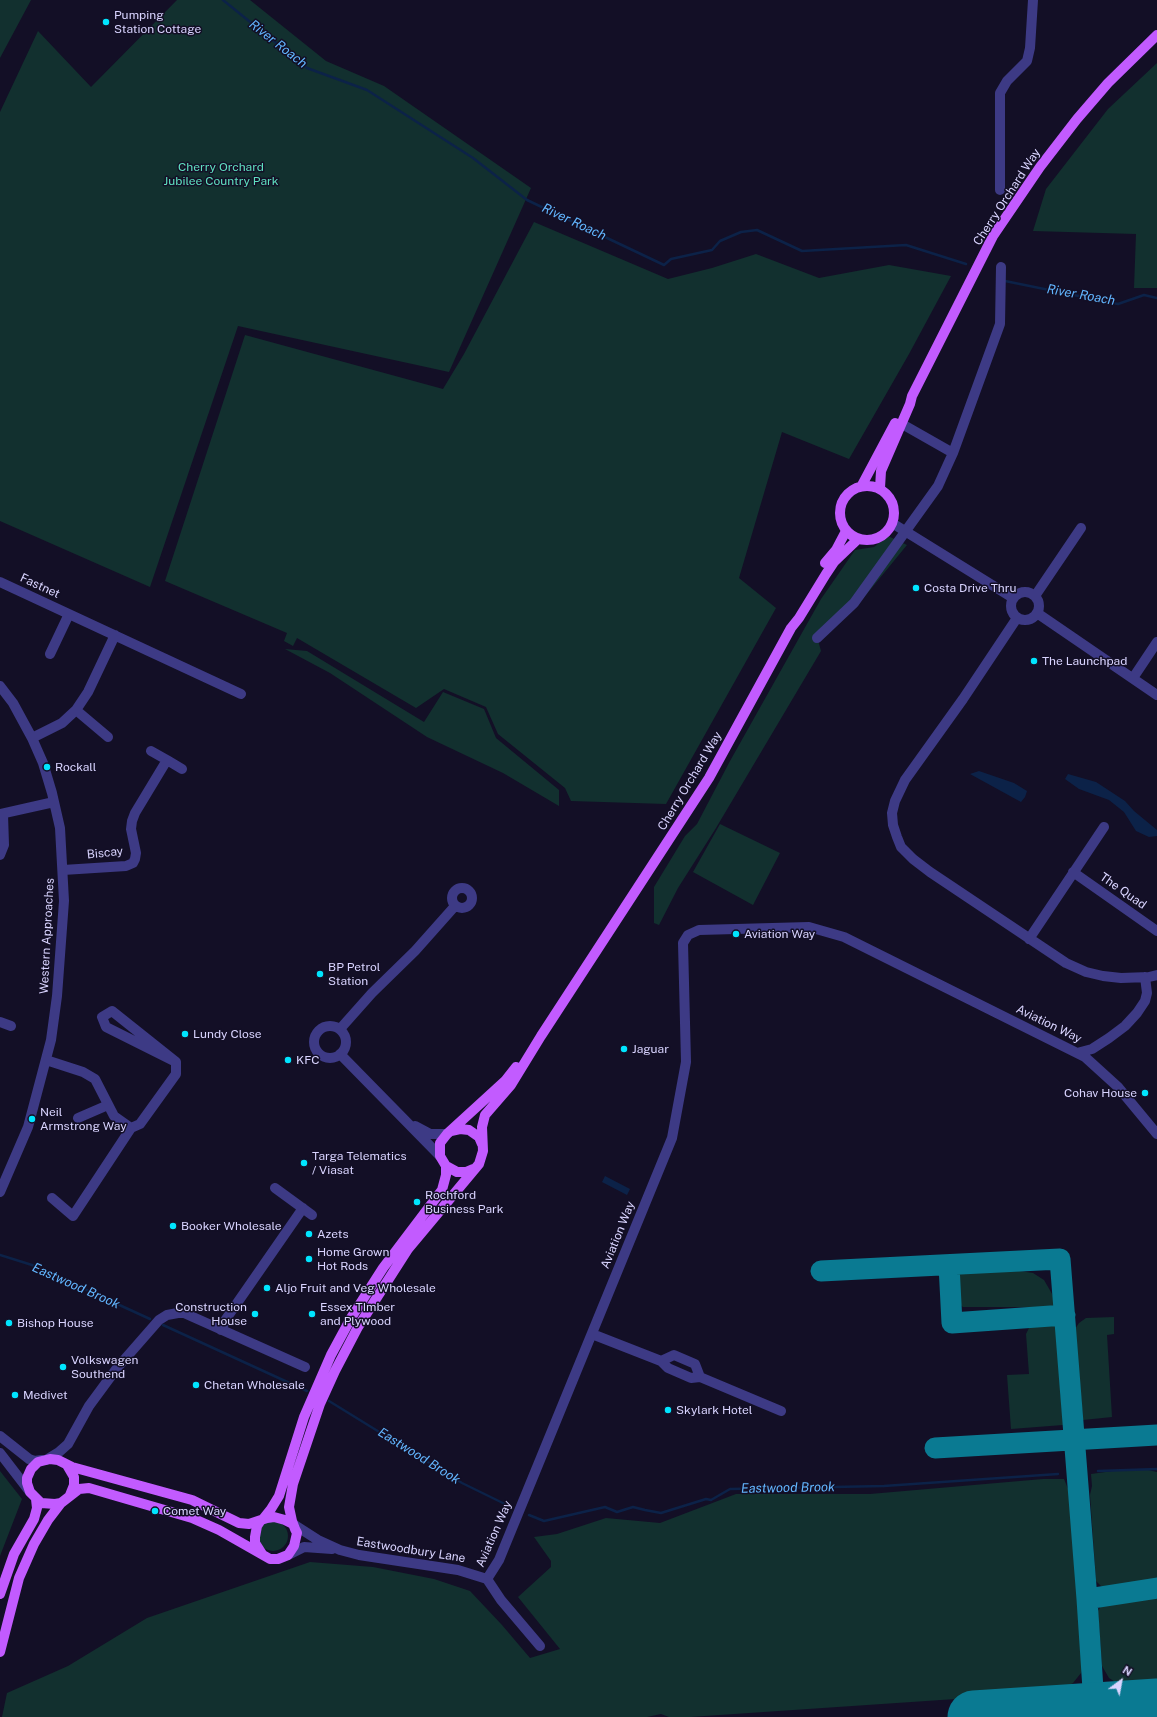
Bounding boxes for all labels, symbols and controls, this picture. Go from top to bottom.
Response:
place label: Pumping Station Cottage [114,8,201,36]
marker: Pumping Station Cottage [101,17,111,27]
water label: River Roach [246,17,310,71]
street label: Cherry Orchard Way [970,146,1044,248]
park label: Cherry Orchard Jubilee Country Park [164,160,278,188]
water label: River Roach [539,200,609,244]
water label: River Roach [1046,281,1116,309]
street label: Fastnet [18,571,62,601]
place label: Costa Drive Thru [924,581,1016,595]
marker: Costa Drive Thru [911,583,921,593]
place label: The Launchpad [1042,654,1127,668]
marker: The Launchpad [1029,656,1039,666]
street label: Cherry Orchard Way [655,729,725,833]
place label: Rockall [55,760,96,774]
marker: Rockall [42,762,52,772]
street label: Biscay [86,844,124,862]
street label: The Quad [1097,870,1149,912]
street label: Western Approaches [37,878,57,994]
place label: Aviation Way [744,927,815,941]
marker: Aviation Way [731,929,741,939]
place label: BP Petrol Station [328,960,380,988]
marker: BP Petrol Station [315,969,325,979]
street label: Aviation Way [1014,1002,1084,1046]
place label: Lundy Close [193,1027,262,1041]
marker: Lundy Close [180,1029,190,1039]
place label: Jaguar [632,1042,669,1056]
marker: Jaguar [619,1044,629,1054]
place label: KFC [296,1053,320,1067]
marker: KFC [283,1055,293,1065]
place label: Cohav House [1064,1086,1137,1100]
marker: Cohav House [1140,1088,1150,1098]
place label: Neil Armstrong Way [40,1105,127,1133]
marker: Neil Armstrong Way [27,1114,37,1124]
place label: Targa Telematics / Viasat [312,1149,407,1177]
marker: Targa Telematics / Viasat [299,1158,309,1168]
place label: Rochford Business Park [425,1188,503,1216]
marker: Rochford Business Park [412,1197,422,1207]
street label: Aviation Way [598,1199,638,1271]
place label: Booker Wholesale [181,1219,282,1233]
marker: Booker Wholesale [168,1221,178,1231]
place label: Azets [317,1227,349,1241]
marker: Azets [304,1229,314,1239]
place label: Home Grown Hot Rods [317,1245,389,1273]
marker: Home Grown Hot Rods [304,1254,314,1264]
water label: Eastwood Brook [30,1260,122,1312]
place label: Aljo Fruit and Veg Wholesale [275,1281,436,1295]
marker: Aljo Fruit and Veg Wholesale [262,1283,272,1293]
place label: Construction House [175,1300,247,1328]
place label: Essex TImber and Plywood [320,1300,395,1328]
marker: Construction House [250,1309,260,1319]
marker: Essex TImber and Plywood [307,1309,317,1319]
place label: Bishop House [17,1316,94,1330]
marker: Bishop House [4,1318,14,1328]
place label: Volkswagen Southend [71,1353,138,1381]
marker: Volkswagen Southend [58,1362,68,1372]
place label: Chetan Wholesale [204,1378,305,1392]
marker: Chetan Wholesale [191,1380,201,1390]
place label: Medivet [23,1388,68,1402]
marker: Medivet [10,1390,20,1400]
place label: Skylark Hotel [676,1403,752,1417]
marker: Skylark Hotel [663,1405,673,1415]
water label: Eastwood Brook [375,1424,463,1488]
water label: Eastwood Brook [741,1479,835,1497]
street label: Aviation Way [473,1499,515,1569]
place label: Comet Way [163,1504,226,1518]
marker: Comet Way [150,1506,160,1516]
street label: Eastwoodbury Lane [356,1534,466,1566]
north arrow [1101,1661,1141,1701]
text: N [1121,1663,1134,1678]

